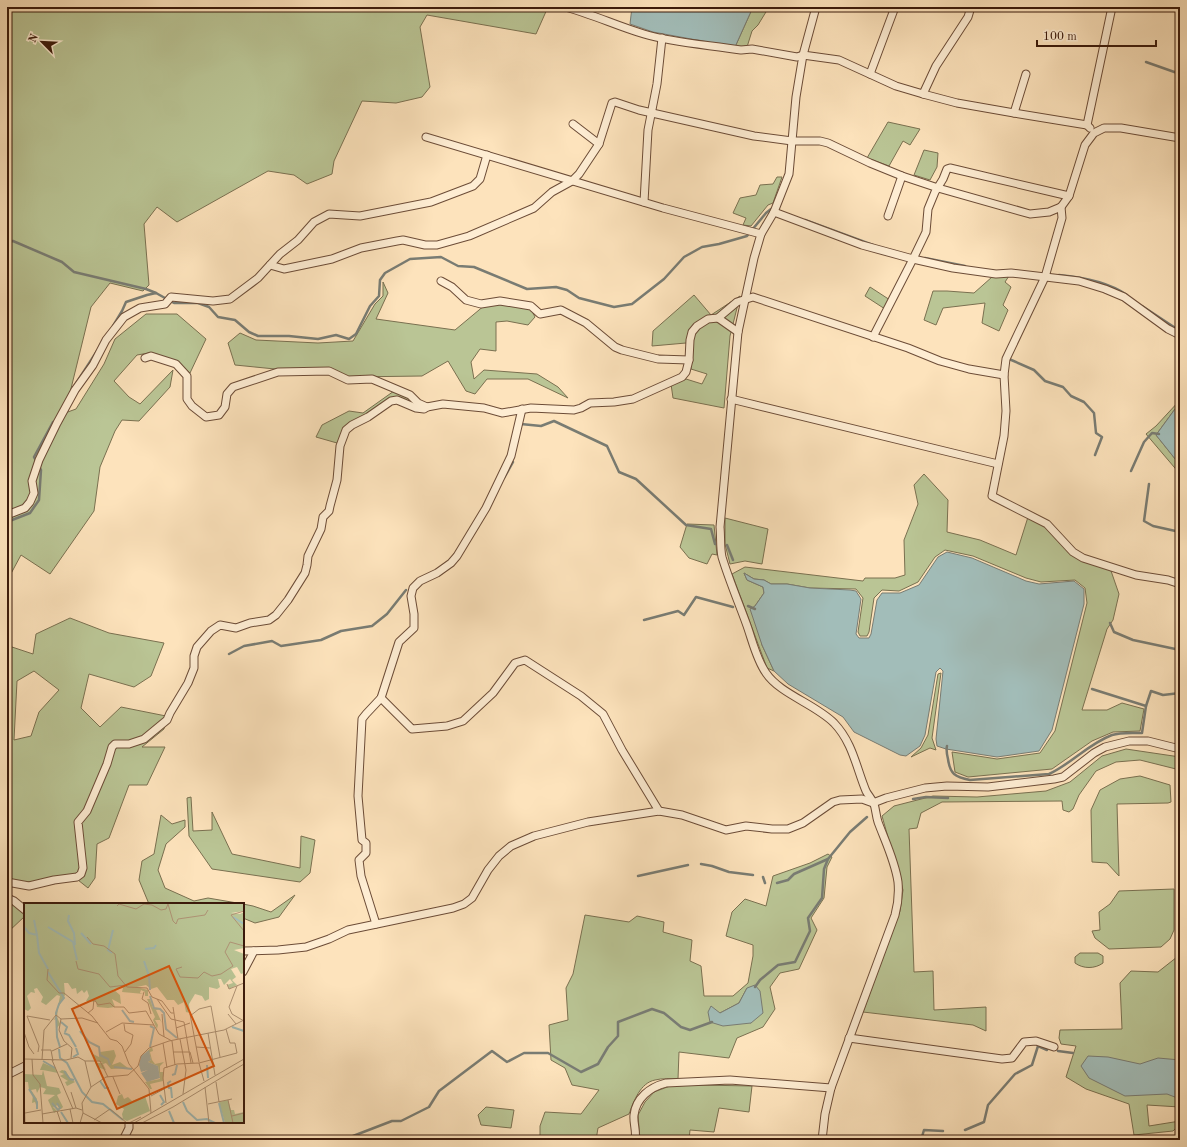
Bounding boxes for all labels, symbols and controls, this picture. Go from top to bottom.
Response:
north arrow [22,22,62,62]
scale bar [1037,22,1156,48]
text: 100 m [1043,31,1077,43]
text: N [28,32,41,45]
inset map [24,903,244,1123]

